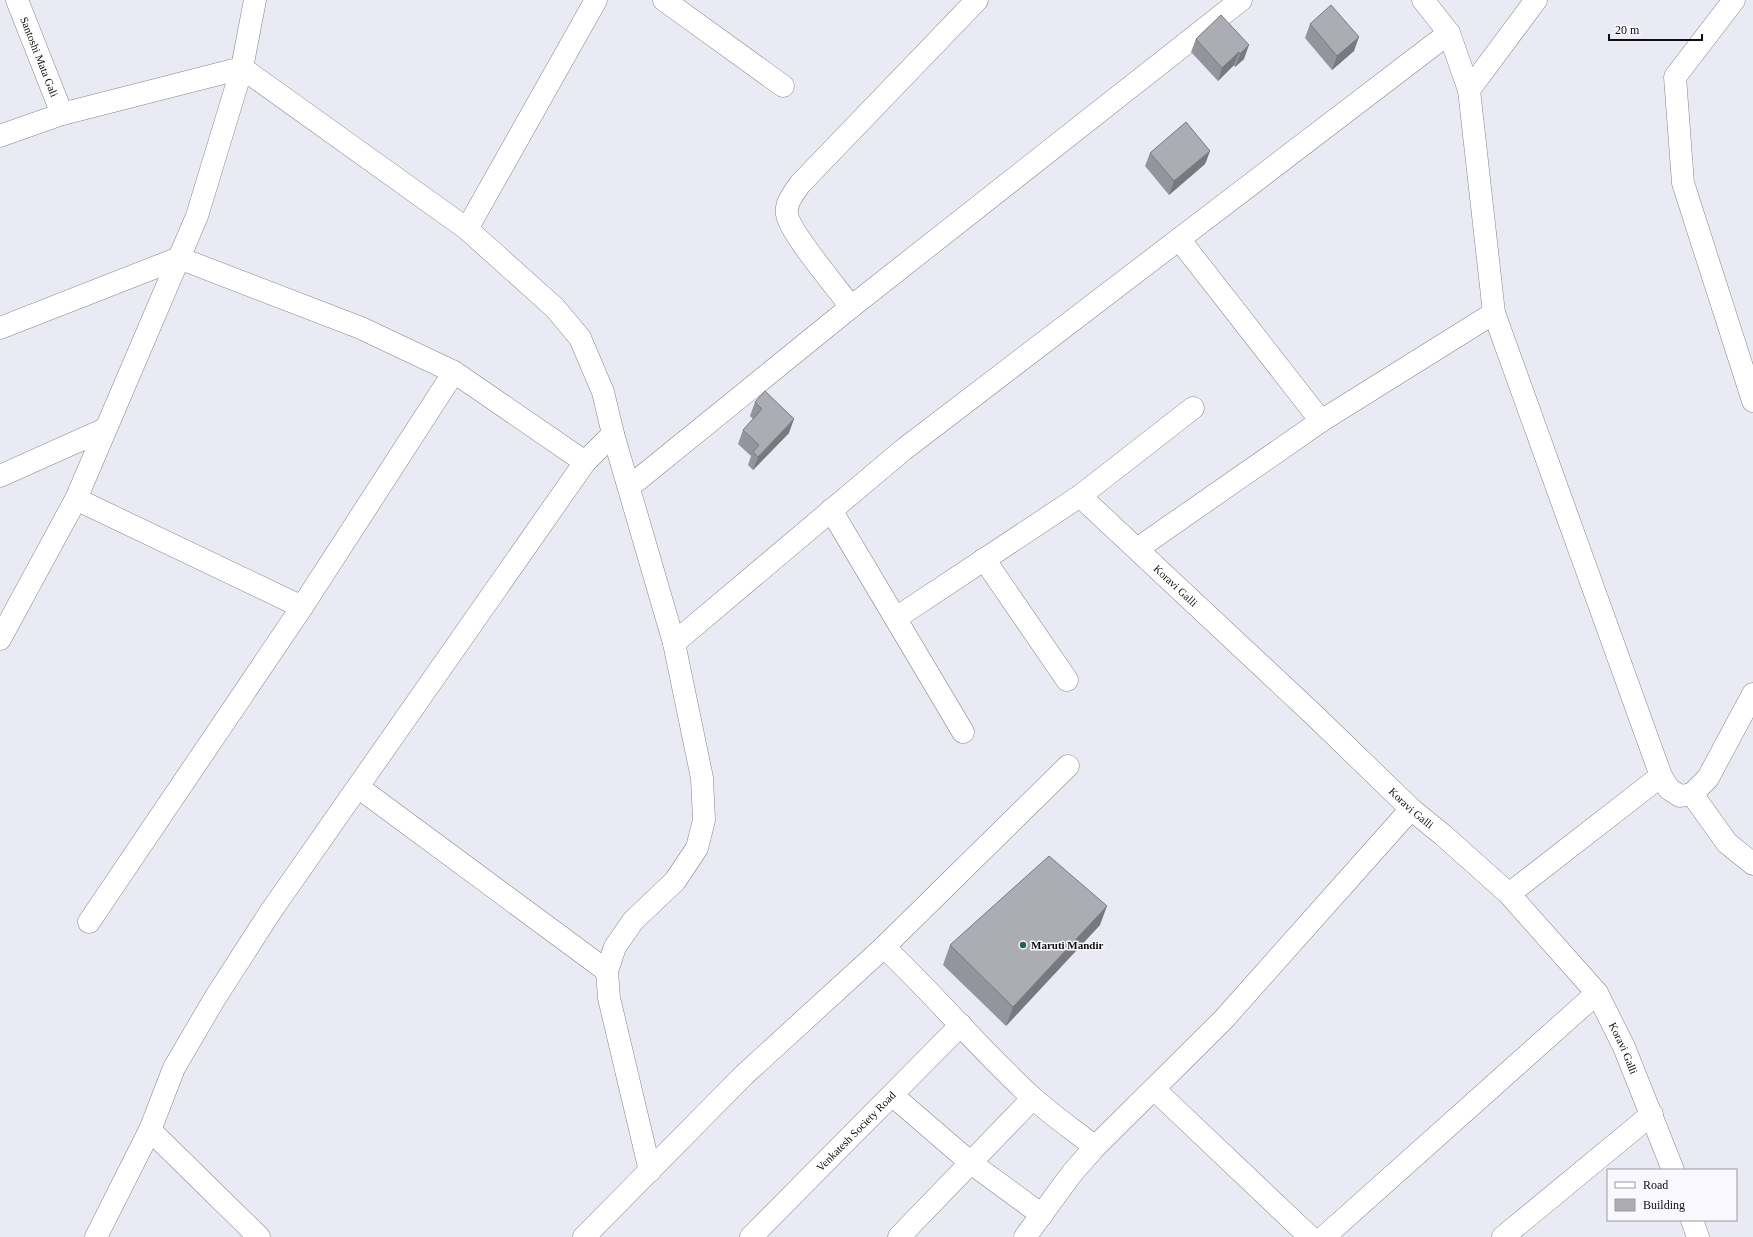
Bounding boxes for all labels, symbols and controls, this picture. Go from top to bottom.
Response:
street label: Santoshi Mata Gali [18,15,61,98]
scale bar [1609,16,1702,42]
text: 20 m [1615,23,1640,37]
street label: Koravi Galli [1151,562,1200,609]
street label: Koravi Galli [1387,785,1436,831]
place label: Maruti Mandir [1031,939,1104,951]
marker: Maruti Mandir [1018,940,1028,950]
street label: Koravi Galli [1607,1020,1640,1076]
street label: Venkatesh Society Road [814,1089,898,1173]
legend [1607,1169,1737,1221]
text: Road [1643,1178,1668,1192]
text: Building [1643,1198,1685,1212]

